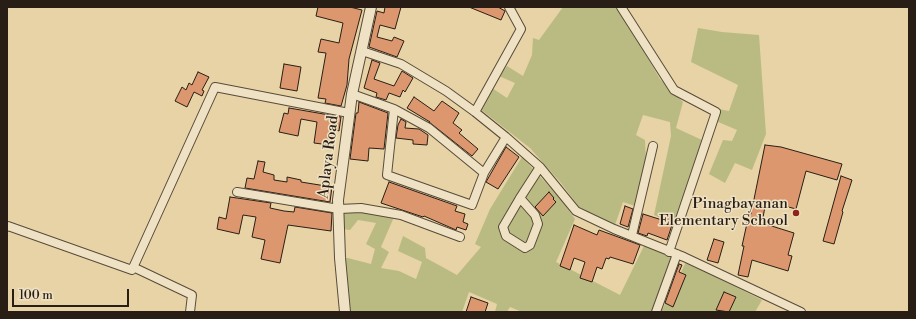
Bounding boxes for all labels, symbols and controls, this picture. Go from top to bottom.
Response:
street label: Aplaya Road [315,114,343,200]
place label: Pinagbayanan Elementary School [659,195,788,230]
marker: Pinagbayanan Elementary School [791,208,801,218]
scale bar [14,281,131,307]
text: 100 m [19,288,53,303]

